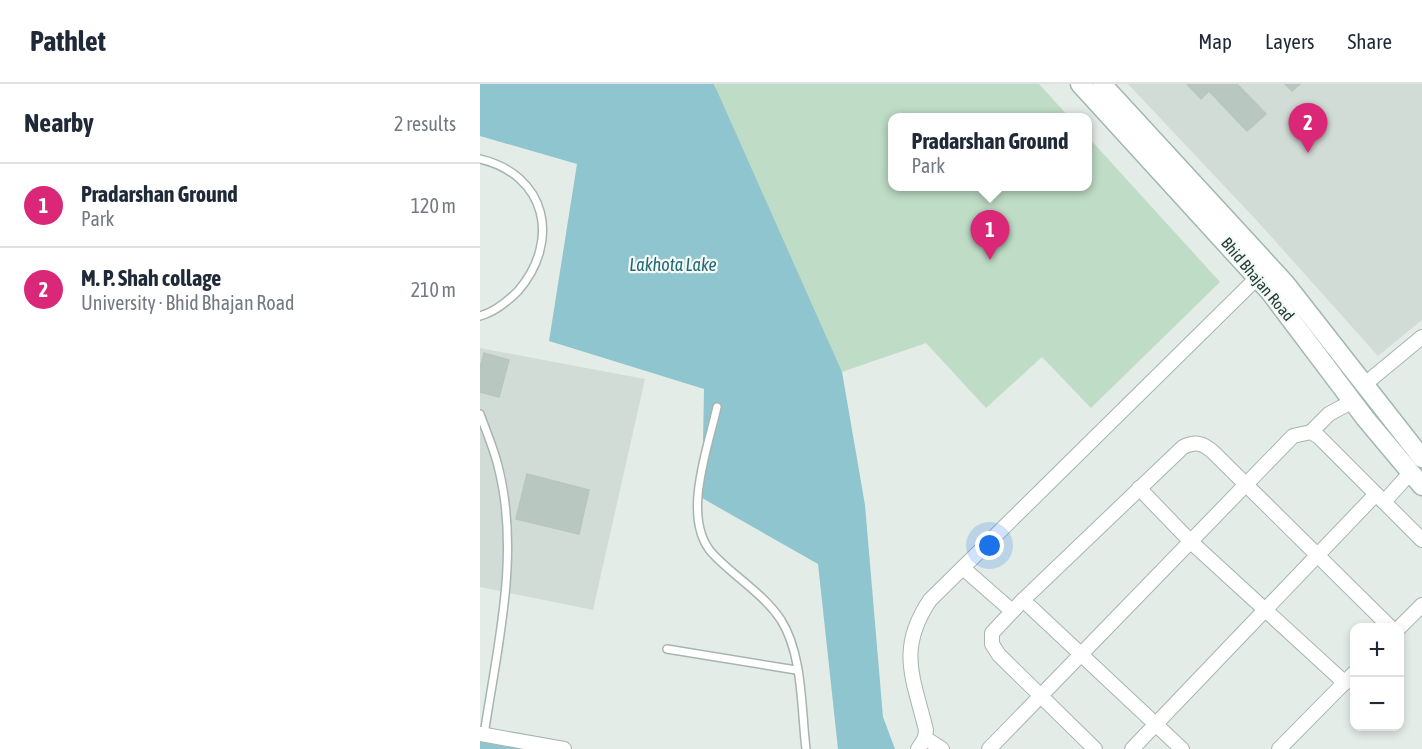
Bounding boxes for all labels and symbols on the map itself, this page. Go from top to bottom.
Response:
pin: 2 [1288,104,1328,153]
pin: 1 [970,210,1010,260]
street label: Bhid Bhajan Road [1217,234,1298,325]
water label: Lakhota Lake [629,254,717,275]
your location [975,531,1004,560]

